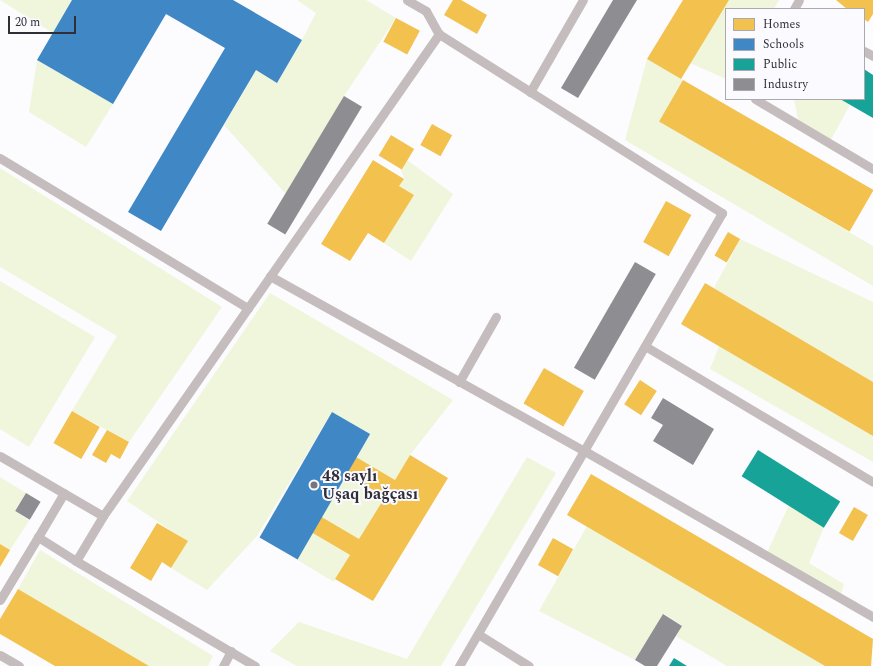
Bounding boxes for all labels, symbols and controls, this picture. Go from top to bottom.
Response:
scale bar [10,8,78,34]
legend [725,8,865,100]
text: 20 m [15,13,40,32]
text: Homes [763,15,801,34]
text: Schools [763,35,804,54]
text: Public [763,55,797,74]
text: Industry [763,75,808,94]
place label: 48 saylı Uşaq bağçası [322,466,418,504]
marker: 48 saylı Uşaq bağçası [309,480,319,490]

